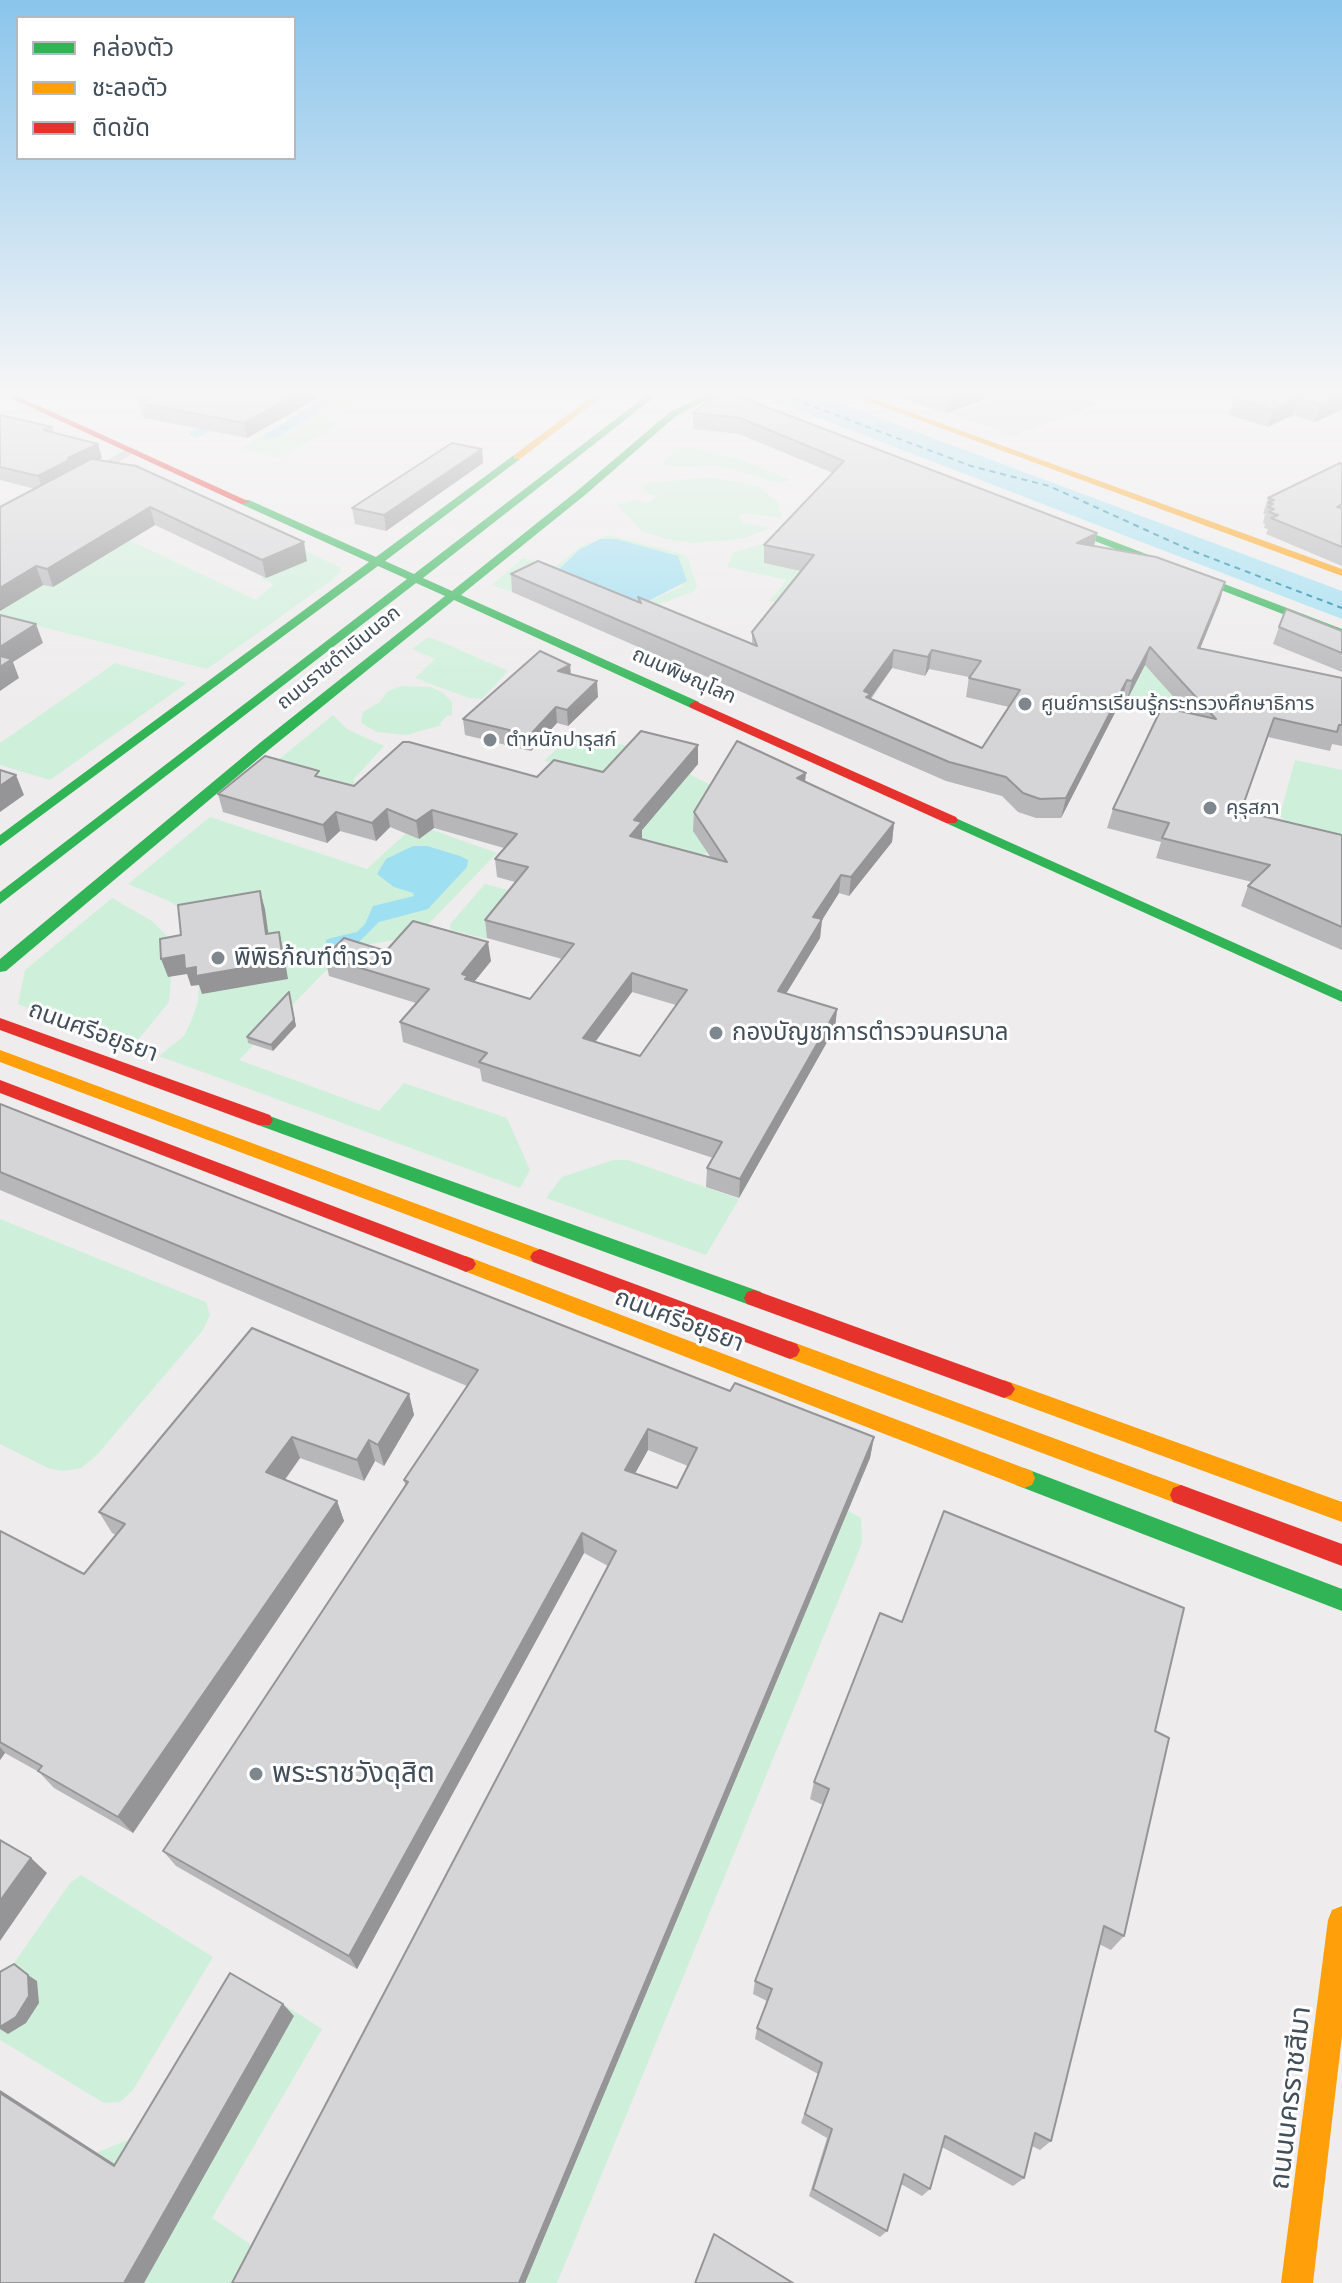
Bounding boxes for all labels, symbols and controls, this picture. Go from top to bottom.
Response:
legend [16,16,296,160]
text: คล่องตัว [92,30,174,63]
text: ชะลอตัว [92,70,168,103]
text: ติดขัด [92,110,150,143]
street label: ถนนราชดำเนินนอก [272,601,406,715]
street label: ถนนพิษณุโลก [628,643,740,709]
place label: ศูนย์การเรียนรู้กระทรวงศึกษาธิการ [1041,692,1314,716]
marker: ศูนย์การเรียนรู้กระทรวงศึกษาธิการ [1016,695,1034,713]
place label: ตำหนักปารุสก์ [506,728,616,752]
marker: ตำหนักปารุสก์ [481,731,499,749]
place label: คุรุสภา [1226,796,1280,820]
marker: คุรุสภา [1201,799,1219,817]
place label: พิพิธภ้ณฑ์ตำรวจ [234,944,393,972]
marker: พิพิธภ้ณฑ์ตำรวจ [209,949,227,967]
street label: ถนนศรีอยุธยา [24,995,162,1069]
place label: กองบัญชาการตำรวจนครบาล [732,1019,1009,1047]
marker: กองบัญชาการตำรวจนครบาล [707,1024,725,1042]
street label: ถนนศรีอยุธยา [610,1283,748,1359]
place label: พระราชวังดุสิต [272,1757,435,1791]
marker: พระราชวังดุสิต [247,1765,265,1783]
street label: ถนนนครราชสีมา [1263,2005,1319,2191]

